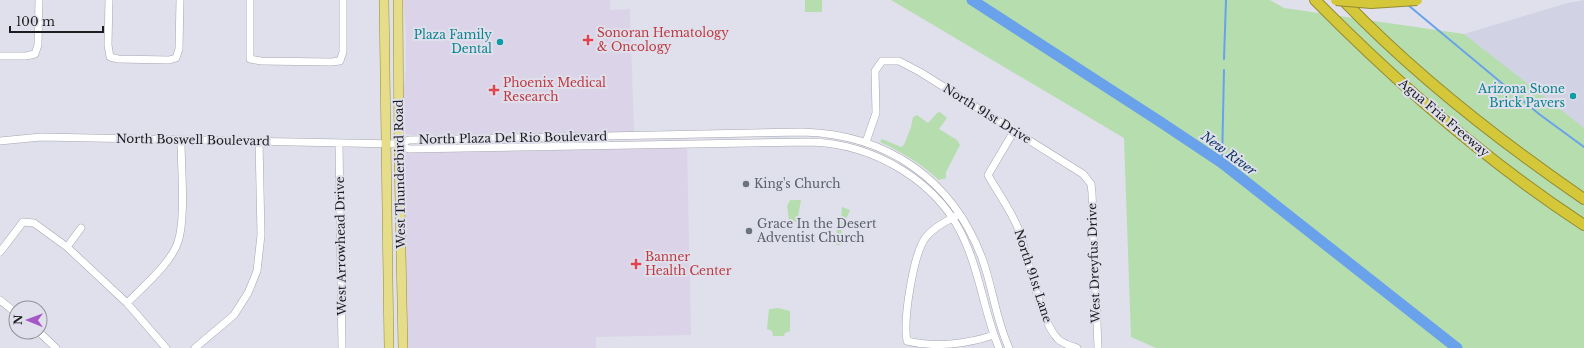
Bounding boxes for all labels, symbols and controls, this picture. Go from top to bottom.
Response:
scale bar [10,8,103,34]
text: 100 m [16,14,55,29]
place label: Sonoran Hematology & Oncology [597,25,729,54]
place label: Plaza Family Dental [414,27,492,56]
marker: Sonoran Hematology & Oncology [582,34,594,46]
marker: Plaza Family Dental [495,37,505,47]
place label: Phoenix Medical Research [503,75,606,104]
street label: Agua Fria Freeway [1395,75,1493,160]
street label: North 91st Drive [940,80,1034,147]
place label: Arizona Stone Brick Pavers [1477,81,1565,110]
marker: Phoenix Medical Research [488,84,500,96]
marker: Arizona Stone Brick Pavers [1568,91,1578,101]
street label: West Thunderbird Road [391,99,408,250]
water label: New River [1197,127,1261,180]
street label: North Plaza Del Rio Boulevard [419,128,607,147]
street label: North Boswell Boulevard [116,131,270,148]
street label: West Arrowhead Drive [332,176,349,317]
place label: King's Church [754,176,840,191]
marker: King's Church [741,179,751,189]
street label: West Dreyfus Drive [1084,203,1103,324]
place label: Grace In the Desert Adventist Church [756,216,877,245]
marker: Grace In the Desert Adventist Church [744,226,754,236]
street label: North 91st Lane [1011,227,1056,325]
place label: Banner Health Center [645,249,732,278]
marker: Banner Health Center [630,258,642,270]
north arrow [8,300,48,340]
text: N [11,314,25,325]

